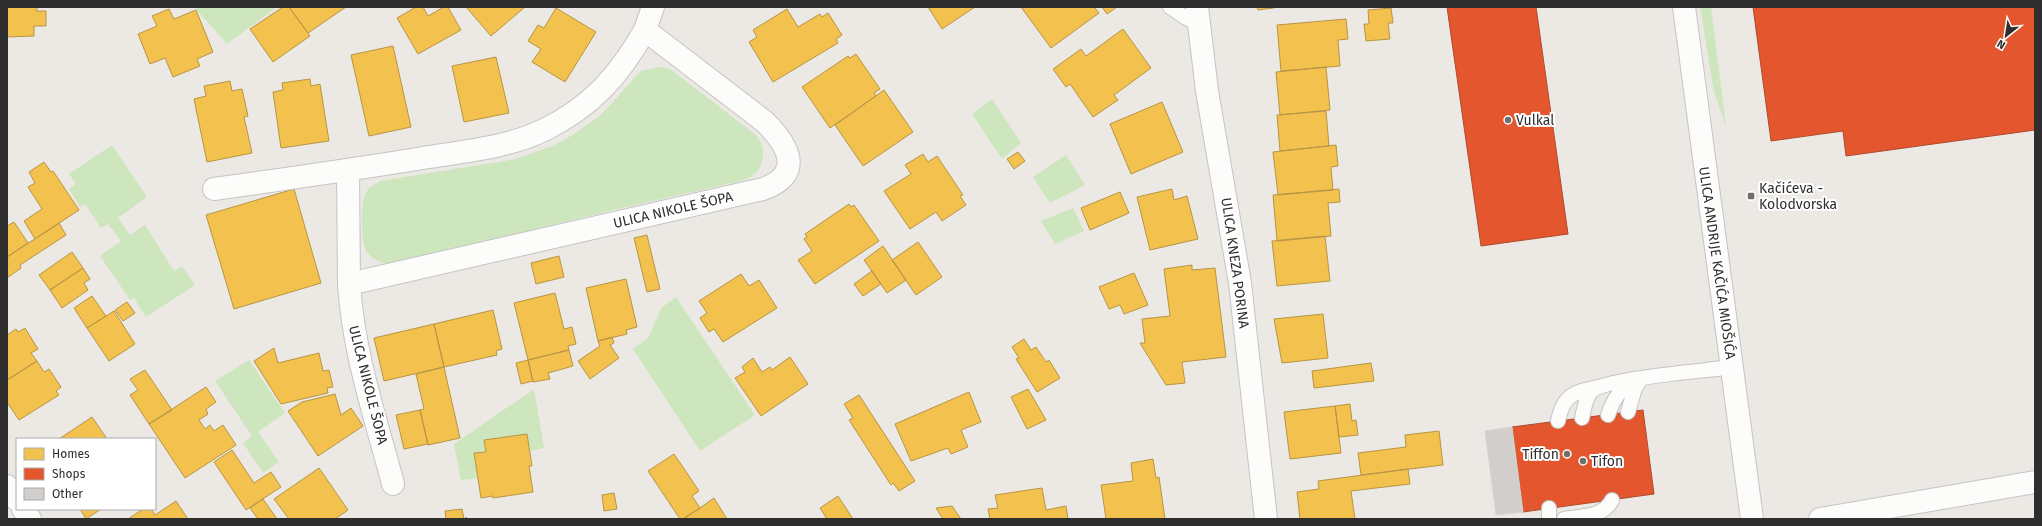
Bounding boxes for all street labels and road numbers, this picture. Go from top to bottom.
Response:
street label: ULICA ANDRIJE KAČIĆA MIOŠIĆA [1695,165,1740,361]
street label: ULICA NIKOLE ŠOPA [611,187,734,232]
street label: ULICA KNEZA PORINA [1217,196,1253,330]
street label: ULICA NIKOLE ŠOPA [345,323,392,446]

